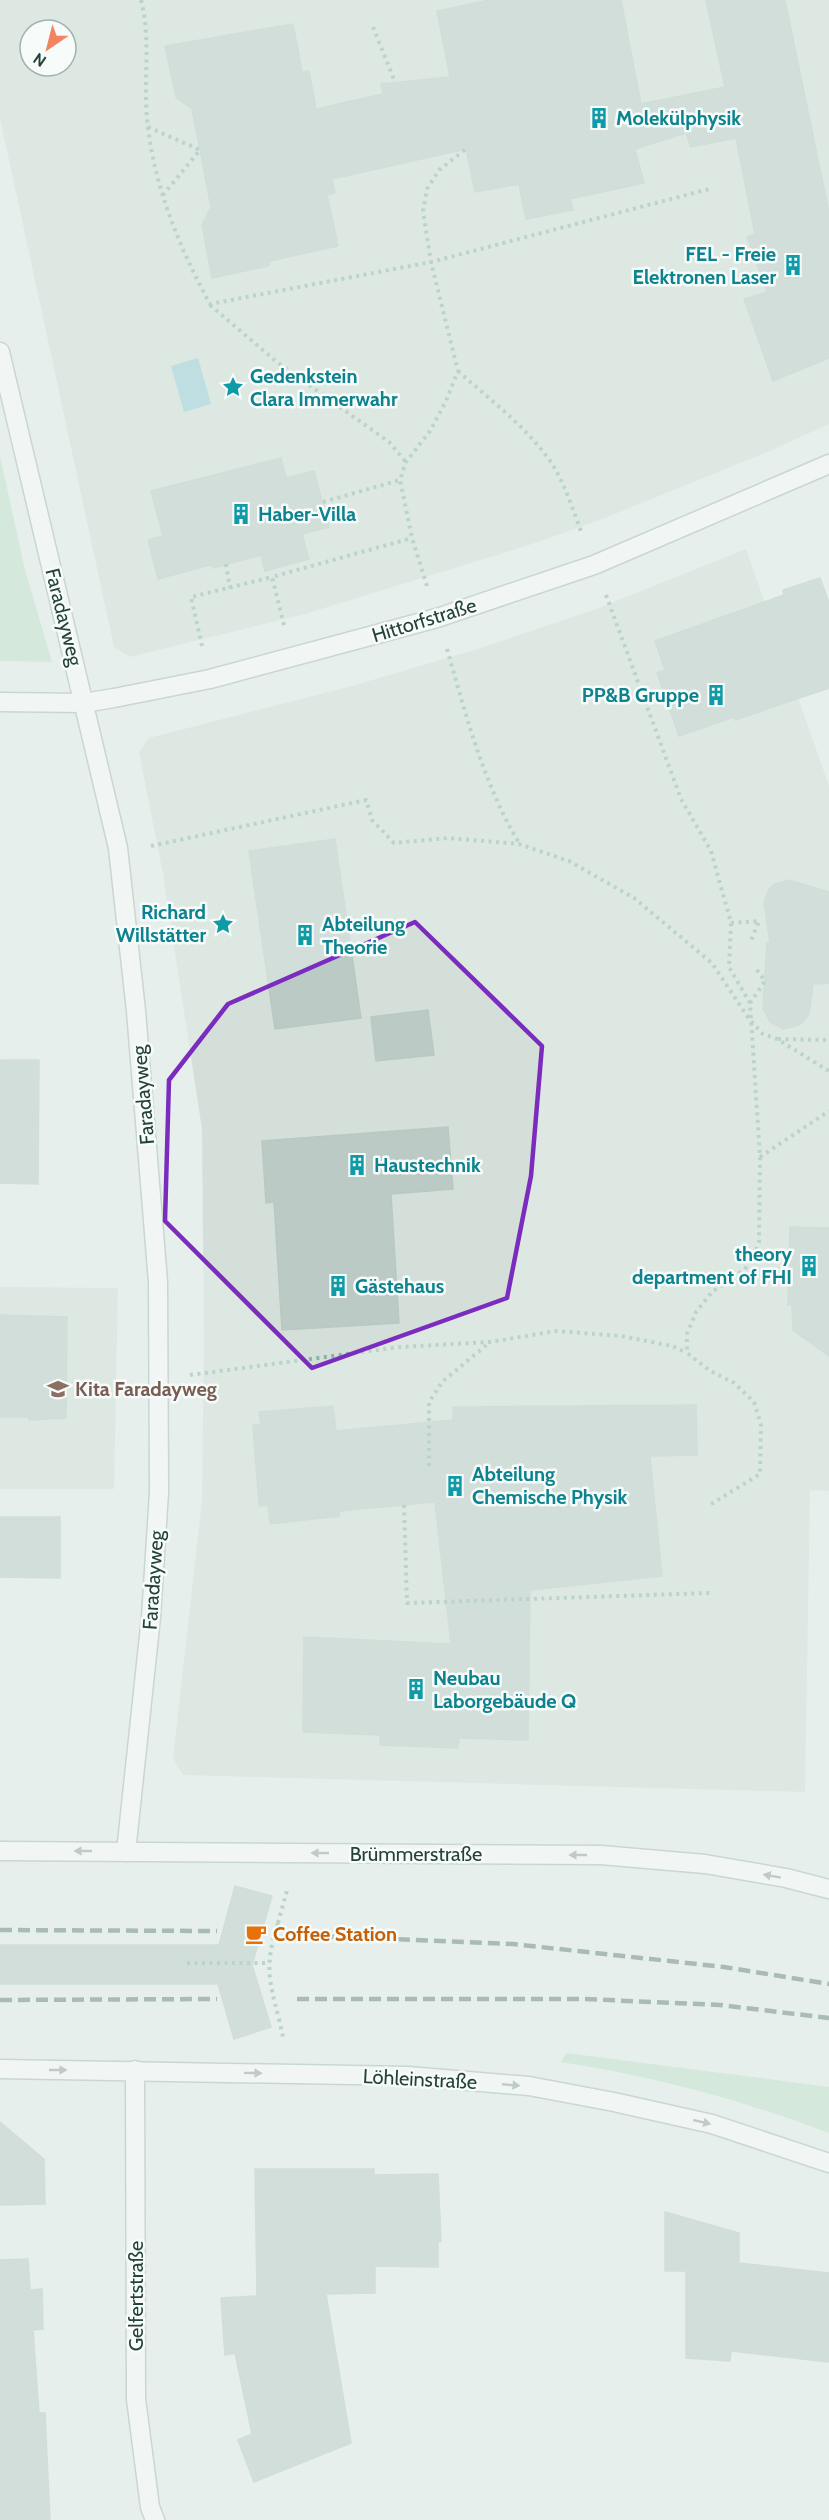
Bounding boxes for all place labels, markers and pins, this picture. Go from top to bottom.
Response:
building icon: Molekülphysik [587,106,611,130]
place label: Molekülphysik [616,106,741,130]
place label: FEL - Freie Elektronen Laser [633,242,776,289]
building icon: FEL - Freie Elektronen Laser [781,253,805,277]
place label: Gedenkstein Clara Immerwahr [250,364,398,411]
place icon: Gedenkstein Clara Immerwahr [221,375,245,399]
building icon: Haber-Villa [229,502,253,526]
place label: Haber-Villa [258,502,356,526]
place label: PP&B Gruppe [582,683,699,707]
building icon: PP&B Gruppe [704,683,728,707]
place label: Richard Willstätter [116,900,206,947]
place icon: Richard Willstätter [211,912,235,936]
place label: Abteilung Theorie [322,912,405,959]
building icon: Abteilung Theorie [293,923,317,947]
building icon: Haustechnik [345,1153,369,1177]
place label: Haustechnik [374,1153,481,1177]
place label: theory department of FHI [632,1242,792,1289]
building icon: theory department of FHI [797,1254,821,1278]
building icon: Gästehaus [326,1274,350,1298]
place label: Gästehaus [355,1274,444,1298]
school or university icon: Kita Faradayweg [46,1377,70,1401]
place label: Kita Faradayweg [75,1377,217,1401]
place label: Abteilung Chemische Physik [472,1462,627,1509]
building icon: Abteilung Chemische Physik [443,1474,467,1498]
place label: Neubau Laborgebäude Q [433,1666,576,1713]
building icon: Neubau Laborgebäude Q [404,1677,428,1701]
cafe icon: Coffee Station [244,1922,268,1946]
place label: Coffee Station [273,1922,397,1946]

